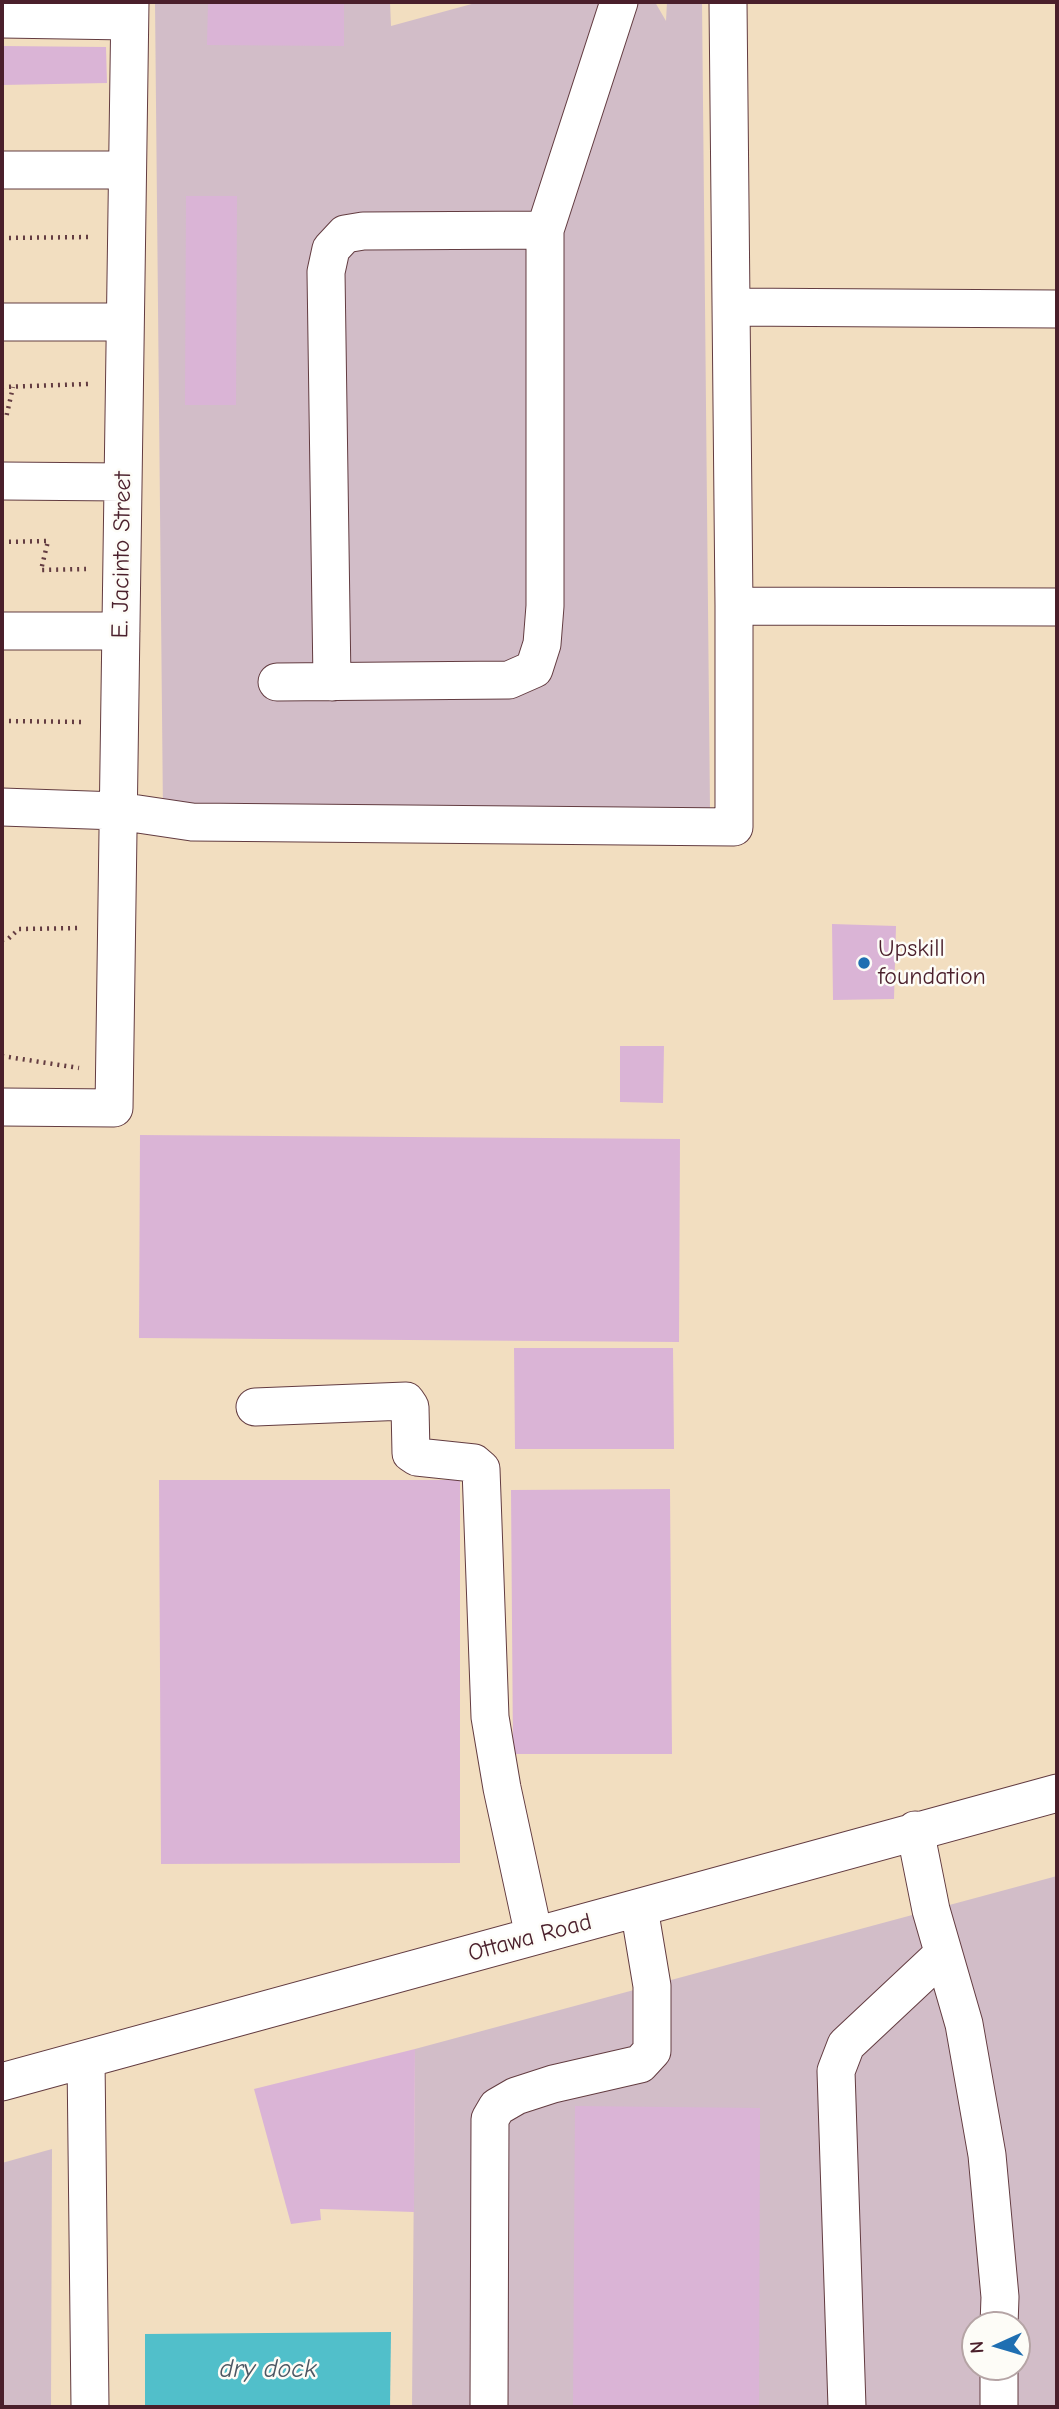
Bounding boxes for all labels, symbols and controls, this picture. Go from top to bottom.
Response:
street label: E. Jacinto Street [106,471,138,639]
place label: Upskill foundation [878,935,986,991]
marker: Upskill foundation [856,955,872,971]
street label: Ottawa Road [465,1908,595,1968]
north arrow [961,2311,1031,2381]
text: N [966,2340,988,2354]
water label: dry dock [219,2354,317,2386]

